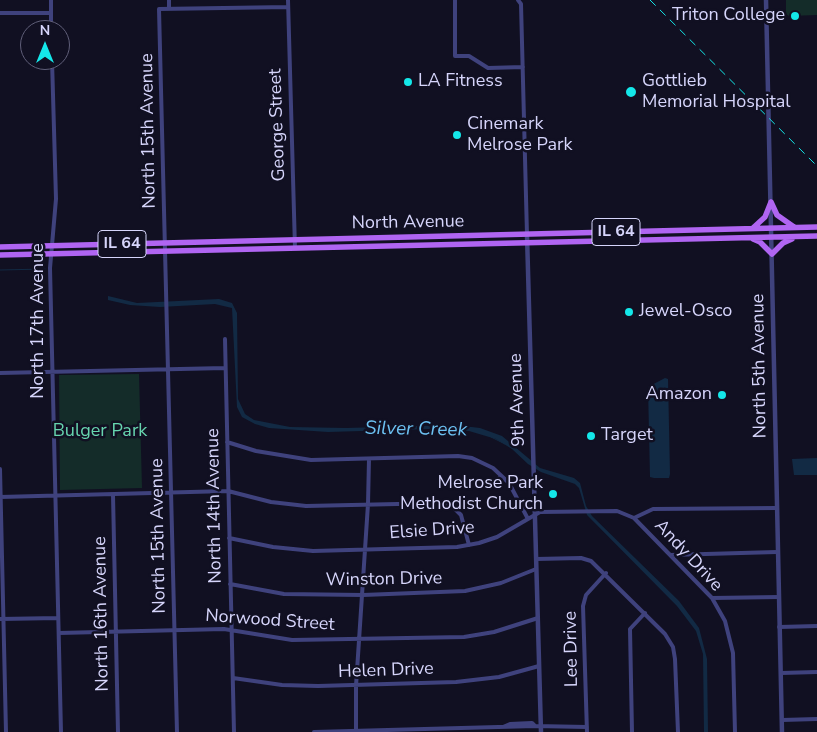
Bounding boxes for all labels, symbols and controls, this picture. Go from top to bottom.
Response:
place label: Triton College [672,5,785,27]
marker: Triton College [789,10,801,22]
north arrow [20,20,70,70]
text: N [40,21,50,40]
street label: North 15th Avenue [137,53,161,209]
street label: George Street [265,68,291,182]
place label: LA Fitness [418,71,503,93]
place label: Gottlieb Memorial Hospital [642,71,791,114]
marker: LA Fitness [402,76,414,88]
marker: Gottlieb Memorial Hospital [624,85,638,99]
place label: Cinemark Melrose Park [467,114,572,156]
marker: Cinemark Melrose Park [451,129,463,141]
street label: North Avenue [351,211,465,235]
road number: IL 64 [592,218,640,246]
road number: IL 64 [98,230,146,258]
street label: North 17th Avenue [28,243,50,399]
street label: North 5th Avenue [748,294,772,438]
place label: Jewel-Osco [639,301,732,323]
marker: Jewel-Osco [623,306,635,318]
street label: 9th Avenue [506,353,530,447]
place label: Amazon [646,384,712,406]
marker: Amazon [716,389,728,401]
water label: Silver Creek [365,418,467,442]
park label: Bulger Park [53,421,147,443]
place label: Target [601,425,653,447]
street label: North 14th Avenue [203,428,227,584]
marker: Target [585,430,597,442]
street label: North 15th Avenue [147,458,171,614]
place label: Melrose Park Methodist Church [400,473,543,516]
marker: Melrose Park Methodist Church [547,488,559,500]
street label: Andy Drive [649,516,727,596]
street label: Elsie Drive [389,517,475,545]
street label: North 16th Avenue [90,536,114,692]
street label: Winston Drive [326,568,442,592]
street label: Norwood Street [205,606,335,636]
street label: Lee Drive [561,611,583,687]
street label: Helen Drive [338,659,434,683]

